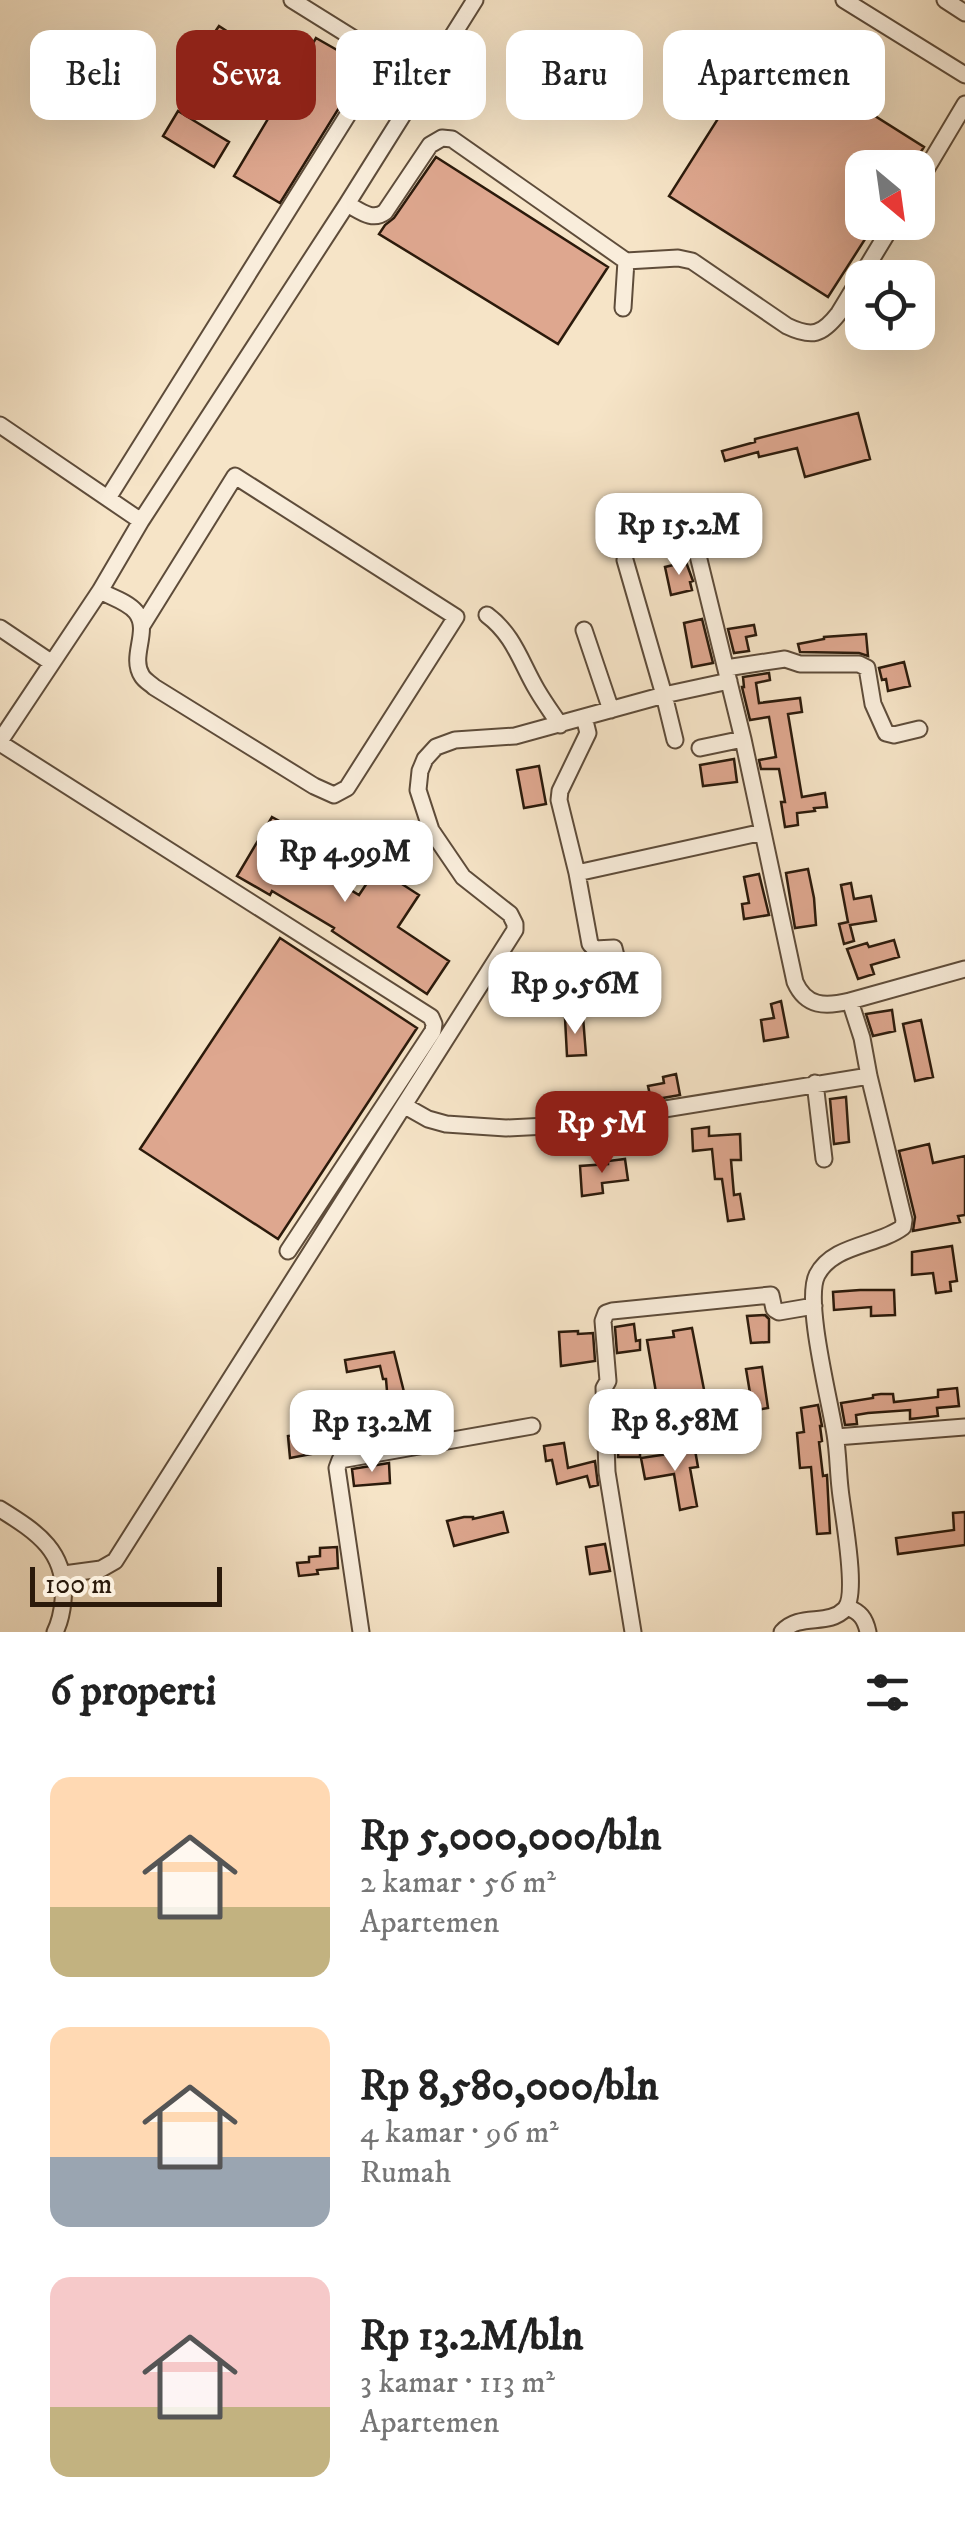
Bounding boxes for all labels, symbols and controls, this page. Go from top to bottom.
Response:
chip: Beli [30,30,156,120]
chip: Sewa [176,30,316,120]
chip: Filter [336,30,486,120]
chip: Baru [506,30,643,120]
chip: Apartemen [663,30,885,120]
north arrow [845,150,935,240]
map controls [845,150,935,350]
button: locate [845,260,935,350]
pin: Rp 15.2M [576,493,782,578]
text: Rp 15.2M [617,505,741,545]
pin: Rp 4.99M [242,820,448,905]
text: Rp 4.99M [279,832,411,872]
pin: Rp 9.56M [472,952,678,1037]
text: Rp 9.56M [510,964,640,1004]
pin: Rp 5M [532,1091,672,1176]
text: Rp 5M [557,1103,647,1143]
pin: Rp 8.58M [572,1389,778,1474]
pin: Rp 13.2M [269,1390,475,1475]
text: Rp 8.58M [611,1401,739,1441]
text: Rp 13.2M [312,1402,432,1442]
scale bar [30,1562,222,1606]
text: 100 m [45,1567,112,1602]
icon: filters [860,1665,915,1720]
text: 6 properti [50,1666,216,1718]
text: Rp 5,000,000/bln [360,1811,661,1863]
icon: home [130,1817,250,1937]
text: 2 kamar · 56 m² [360,1863,556,1903]
text: Apartemen [360,1903,499,1943]
text: Rp 8,580,000/bln [360,2061,659,2113]
icon: home [130,2067,250,2187]
text: 4 kamar · 96 m² [360,2113,559,2153]
text: Rumah [360,2153,451,2193]
text: Rp 13.2M/bln [360,2311,584,2363]
icon: home [130,2317,250,2437]
text: 3 kamar · 113 m² [360,2363,555,2403]
text: Apartemen [360,2403,499,2443]

